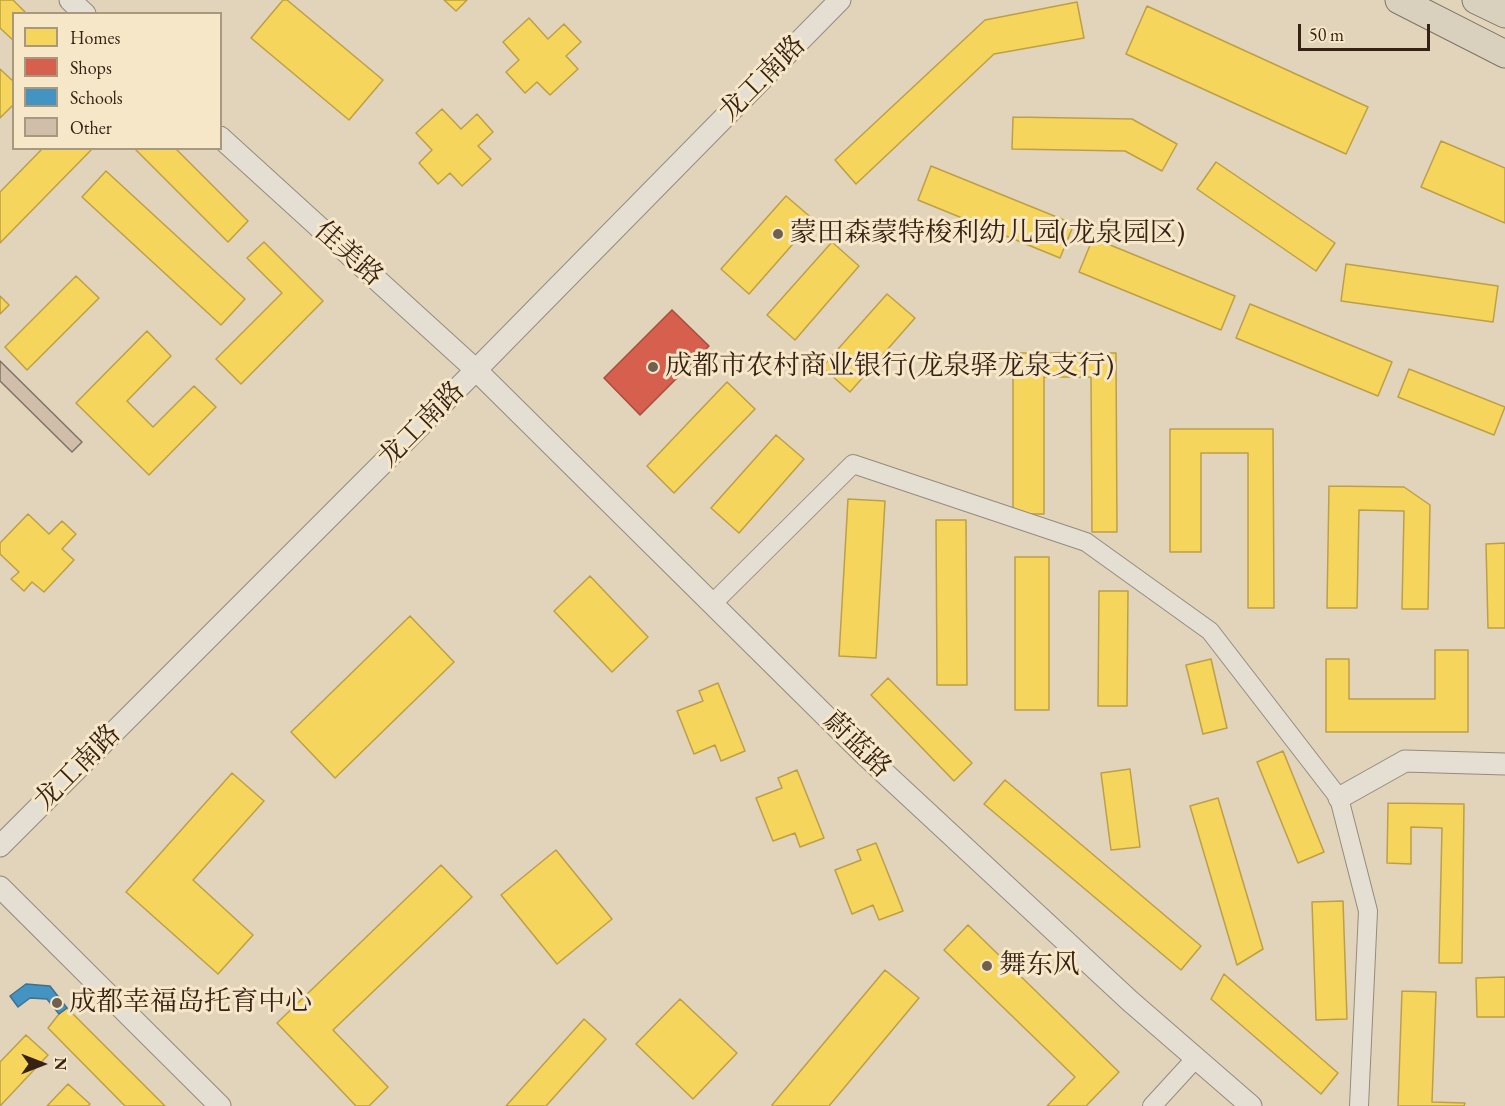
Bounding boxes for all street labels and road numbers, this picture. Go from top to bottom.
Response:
street label: 龙工南路 [713,29,813,129]
street label: 佳美路 [307,215,389,293]
street label: 龙工南路 [372,375,472,475]
street label: 蔚蓝路 [817,705,897,785]
street label: 龙工南路 [28,718,128,818]

